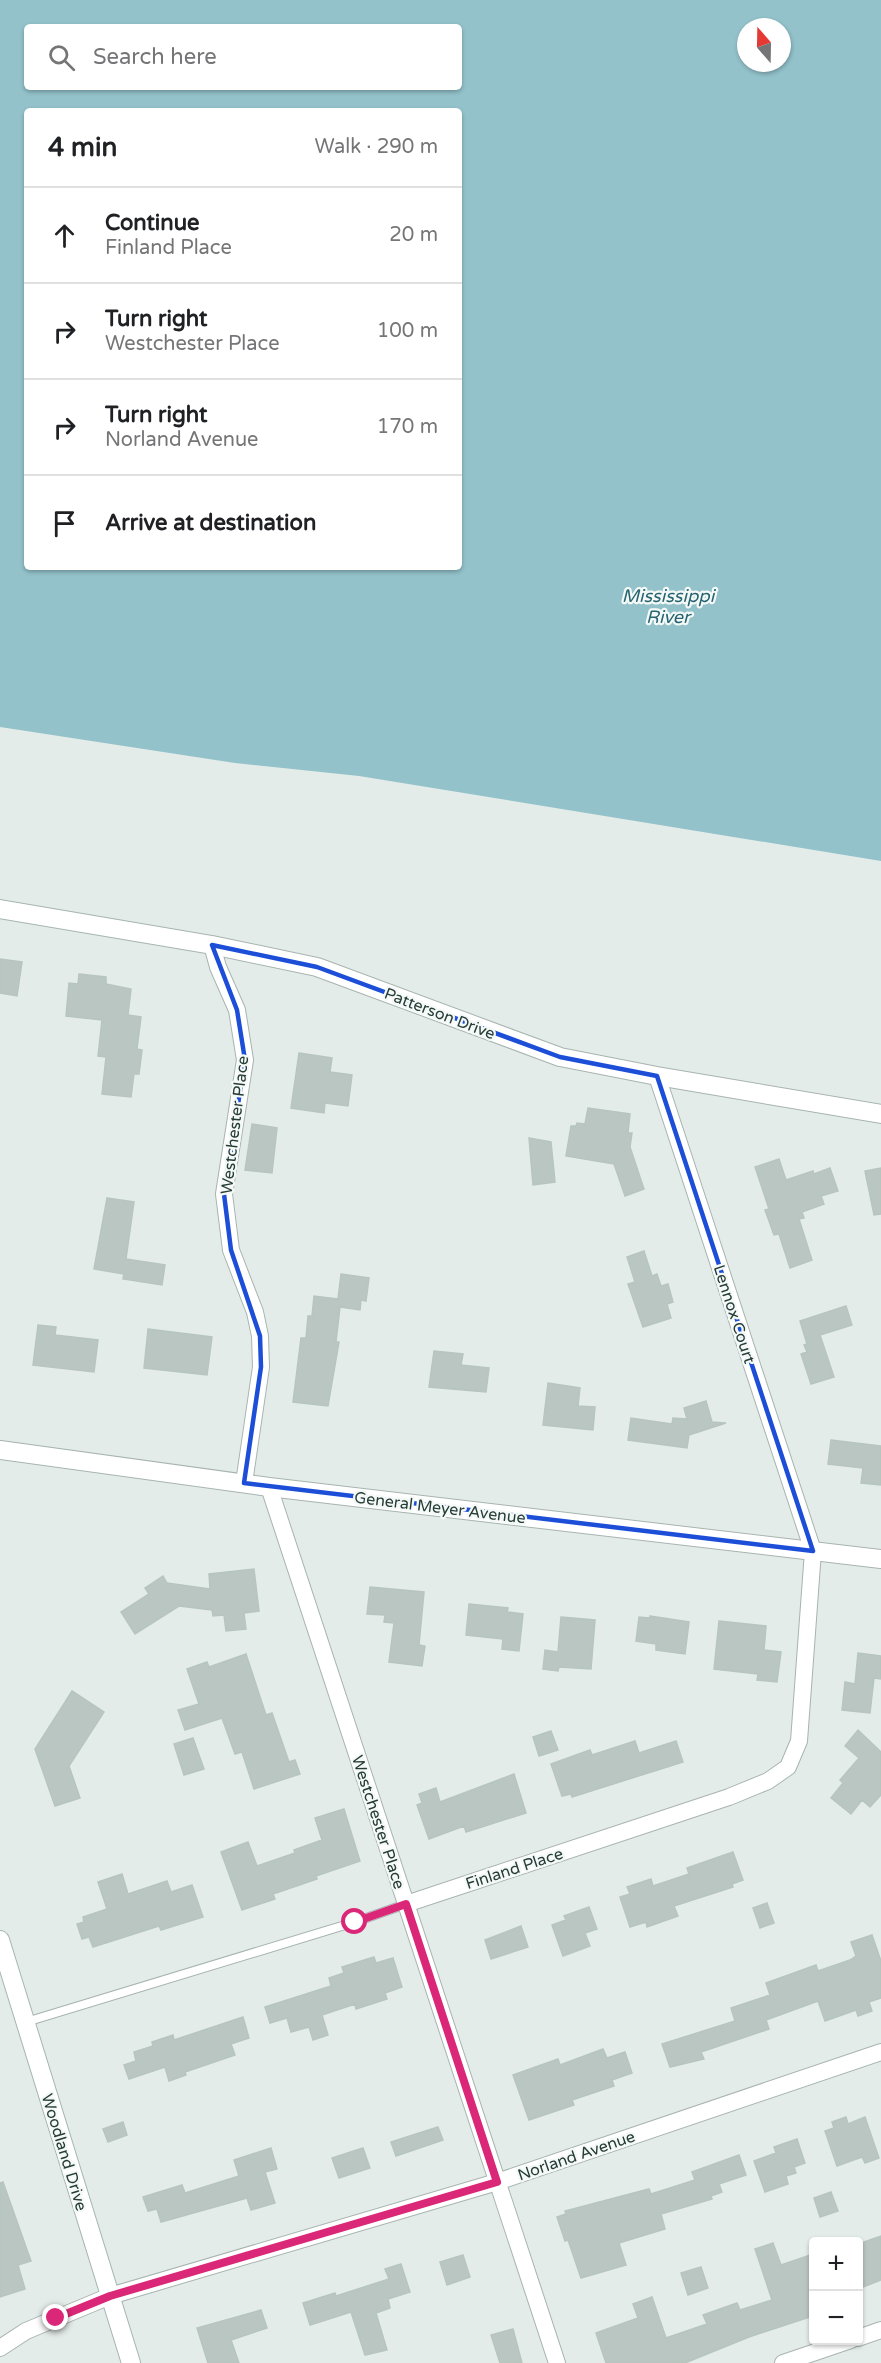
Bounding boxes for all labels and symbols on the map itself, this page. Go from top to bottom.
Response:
north arrow [737,18,791,72]
water label: Mississippi River [622,585,717,628]
street label: Patterson Drive [381,984,498,1044]
street label: Westchester Place [217,1055,253,1196]
street label: Lennox Court [709,1262,759,1366]
street label: General Meyer Avenue [353,1488,527,1528]
street label: Westchester Place [347,1753,409,1892]
street label: Finland Place [463,1844,566,1894]
route start [341,1908,367,1934]
street label: Woodland Drive [37,2091,91,2213]
street label: Norland Avenue [515,2127,638,2185]
route end [42,2304,68,2330]

